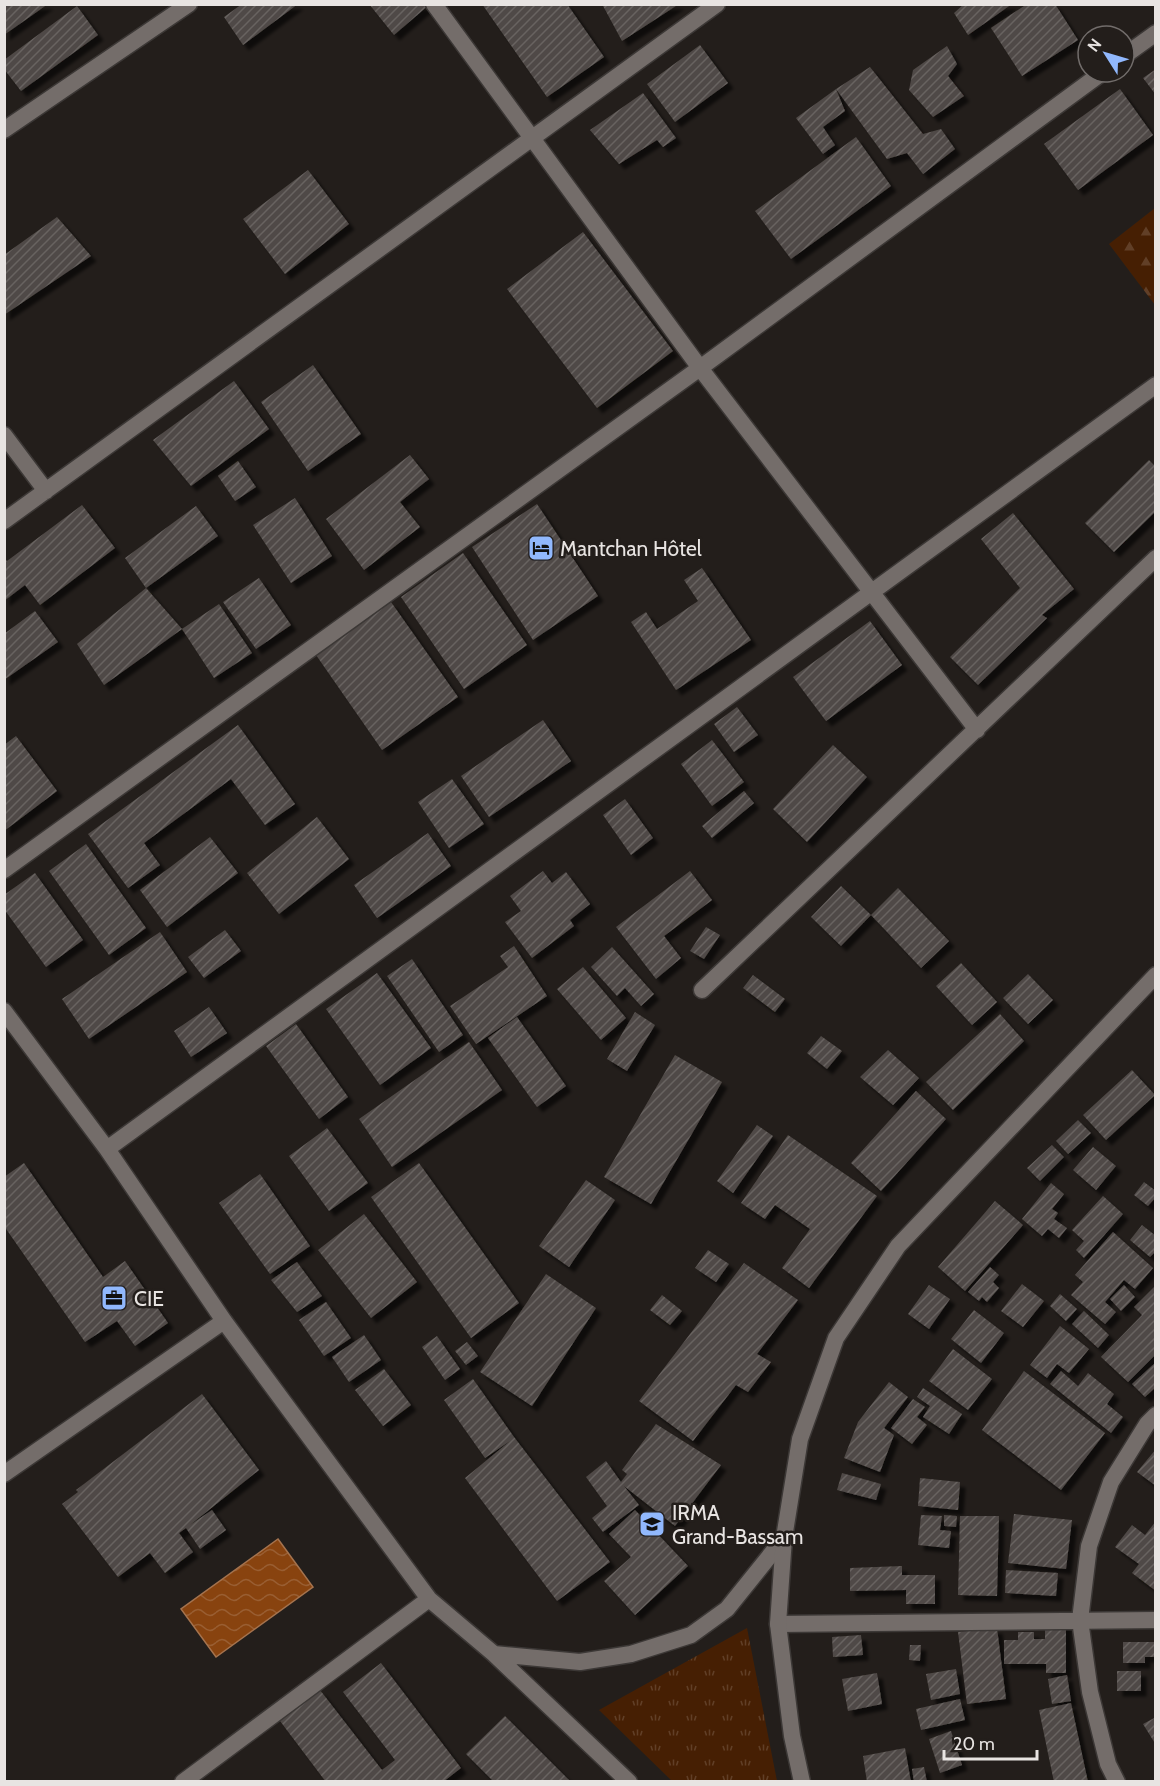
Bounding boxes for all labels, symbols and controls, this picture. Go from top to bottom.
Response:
north arrow [1076,24,1136,84]
text: N [1083,35,1105,56]
hotel icon: Mantchan Hôtel [526,533,556,563]
place label: Mantchan Hôtel [560,536,702,561]
office icon: CIE [99,1283,129,1313]
place label: CIE [134,1286,164,1311]
place label: IRMA Grand-Bassam [672,1500,803,1549]
school or university icon: IRMA Grand-Bassam [637,1509,667,1539]
scale bar [944,1723,1037,1761]
text: 20 m [953,1733,995,1755]

